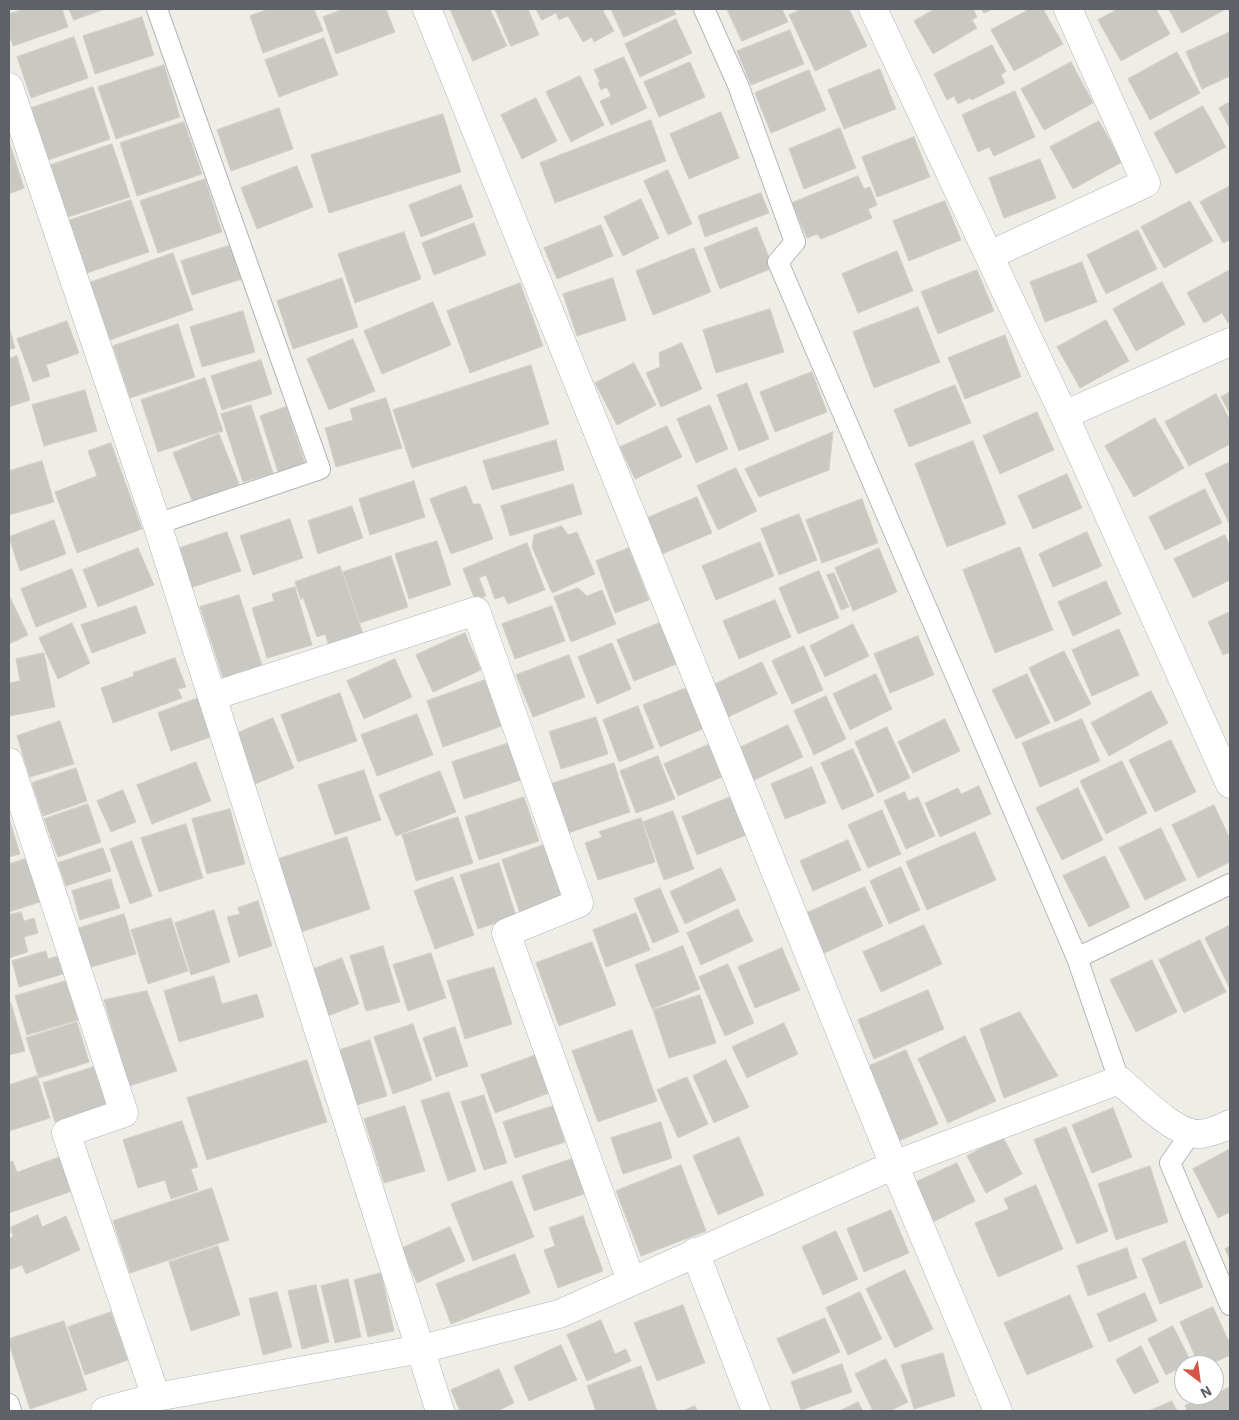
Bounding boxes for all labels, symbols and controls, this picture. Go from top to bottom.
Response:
north arrow [1174,1355,1224,1405]
text: N [1197,1382,1215,1402]

